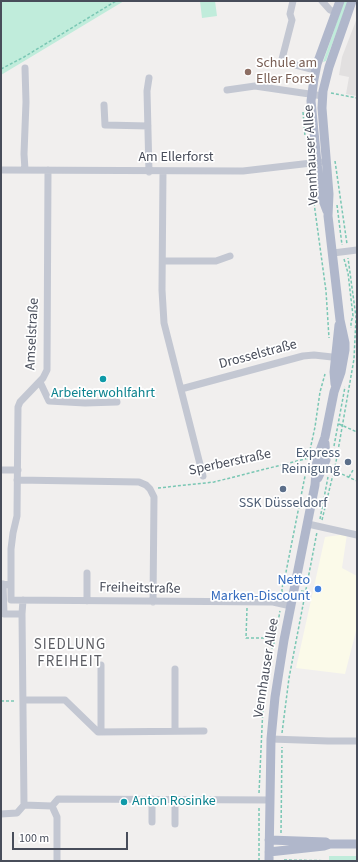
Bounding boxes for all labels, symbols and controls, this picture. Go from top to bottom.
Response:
place label: Schule am Eller Forst [256,56,317,88]
marker: Schule am Eller Forst [243,67,253,77]
street label: Vennhauser Allee [301,104,323,206]
street label: Am Ellerforst [139,150,213,166]
street label: Amselstraße [23,297,43,371]
street label: Drosselstraße [217,337,299,373]
marker: Arbeiterwohlfahrt [98,374,108,384]
place label: Arbeiterwohlfahrt [51,386,155,402]
street label: Sperberstraße [187,446,273,480]
place label: Express Reinigung [281,446,340,478]
marker: Express Reinigung [343,457,353,467]
marker: SSK Düsseldorf [278,484,288,494]
place label: SSK Düsseldorf [239,496,327,512]
place label: Netto Marken-Discount [211,573,310,606]
street label: Freiheitstraße [99,580,181,598]
marker: Netto Marken-Discount [313,584,323,594]
street label: Vennhauser Allee [251,617,283,719]
district label: SIEDLUNG FREIHEIT [34,637,106,672]
place label: Anton Rosinke [132,794,216,810]
marker: Anton Rosinke [119,797,129,807]
scale bar [14,824,130,850]
text: 100 m [19,830,49,847]

